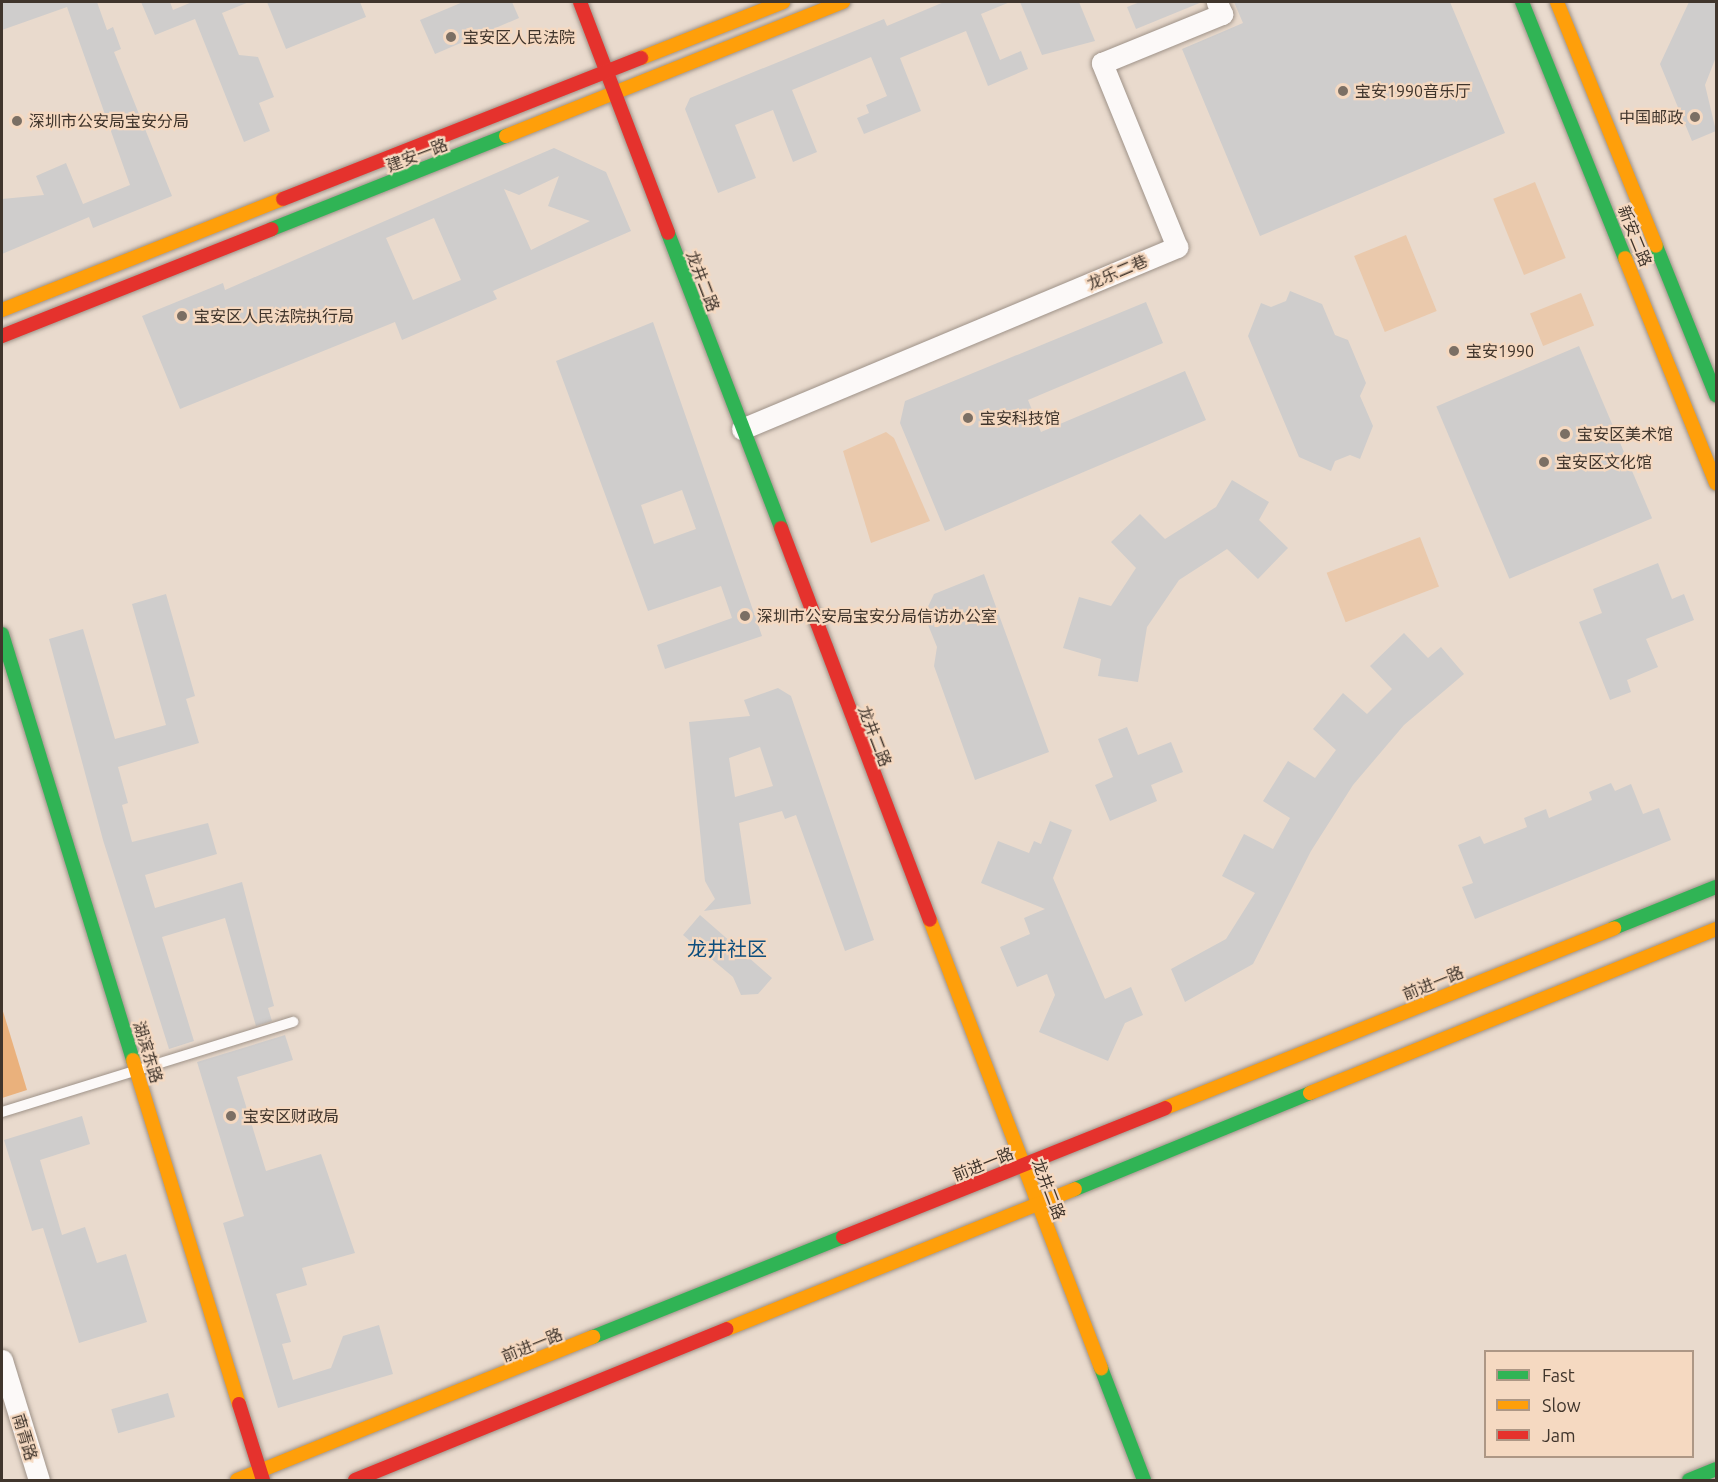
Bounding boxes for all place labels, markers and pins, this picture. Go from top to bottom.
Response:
place label: 宝安区人民法院 [463,27,575,47]
marker: 宝安区人民法院 [444,30,458,44]
place label: 宝安1990音乐厅 [1355,81,1471,101]
marker: 宝安1990音乐厅 [1336,84,1350,98]
place label: 中国邮政 [1619,107,1683,127]
marker: 中国邮政 [1688,110,1702,124]
place label: 深圳市公安局宝安分局 [29,111,189,131]
marker: 深圳市公安局宝安分局 [10,114,24,128]
place label: 宝安区人民法院执行局 [194,306,354,326]
marker: 宝安区人民法院执行局 [175,309,189,323]
place label: 宝安1990 [1466,341,1534,361]
marker: 宝安1990 [1447,344,1461,358]
place label: 宝安科技馆 [980,408,1060,428]
marker: 宝安科技馆 [961,411,975,425]
place label: 宝安区美术馆 [1577,424,1673,444]
marker: 宝安区美术馆 [1558,427,1572,441]
place label: 宝安区文化馆 [1556,452,1652,472]
marker: 宝安区文化馆 [1537,455,1551,469]
place label: 深圳市公安局宝安分局信访办公室 [757,606,997,626]
marker: 深圳市公安局宝安分局信访办公室 [738,609,752,623]
place label: 宝安区财政局 [243,1106,339,1126]
marker: 宝安区财政局 [224,1109,238,1123]

